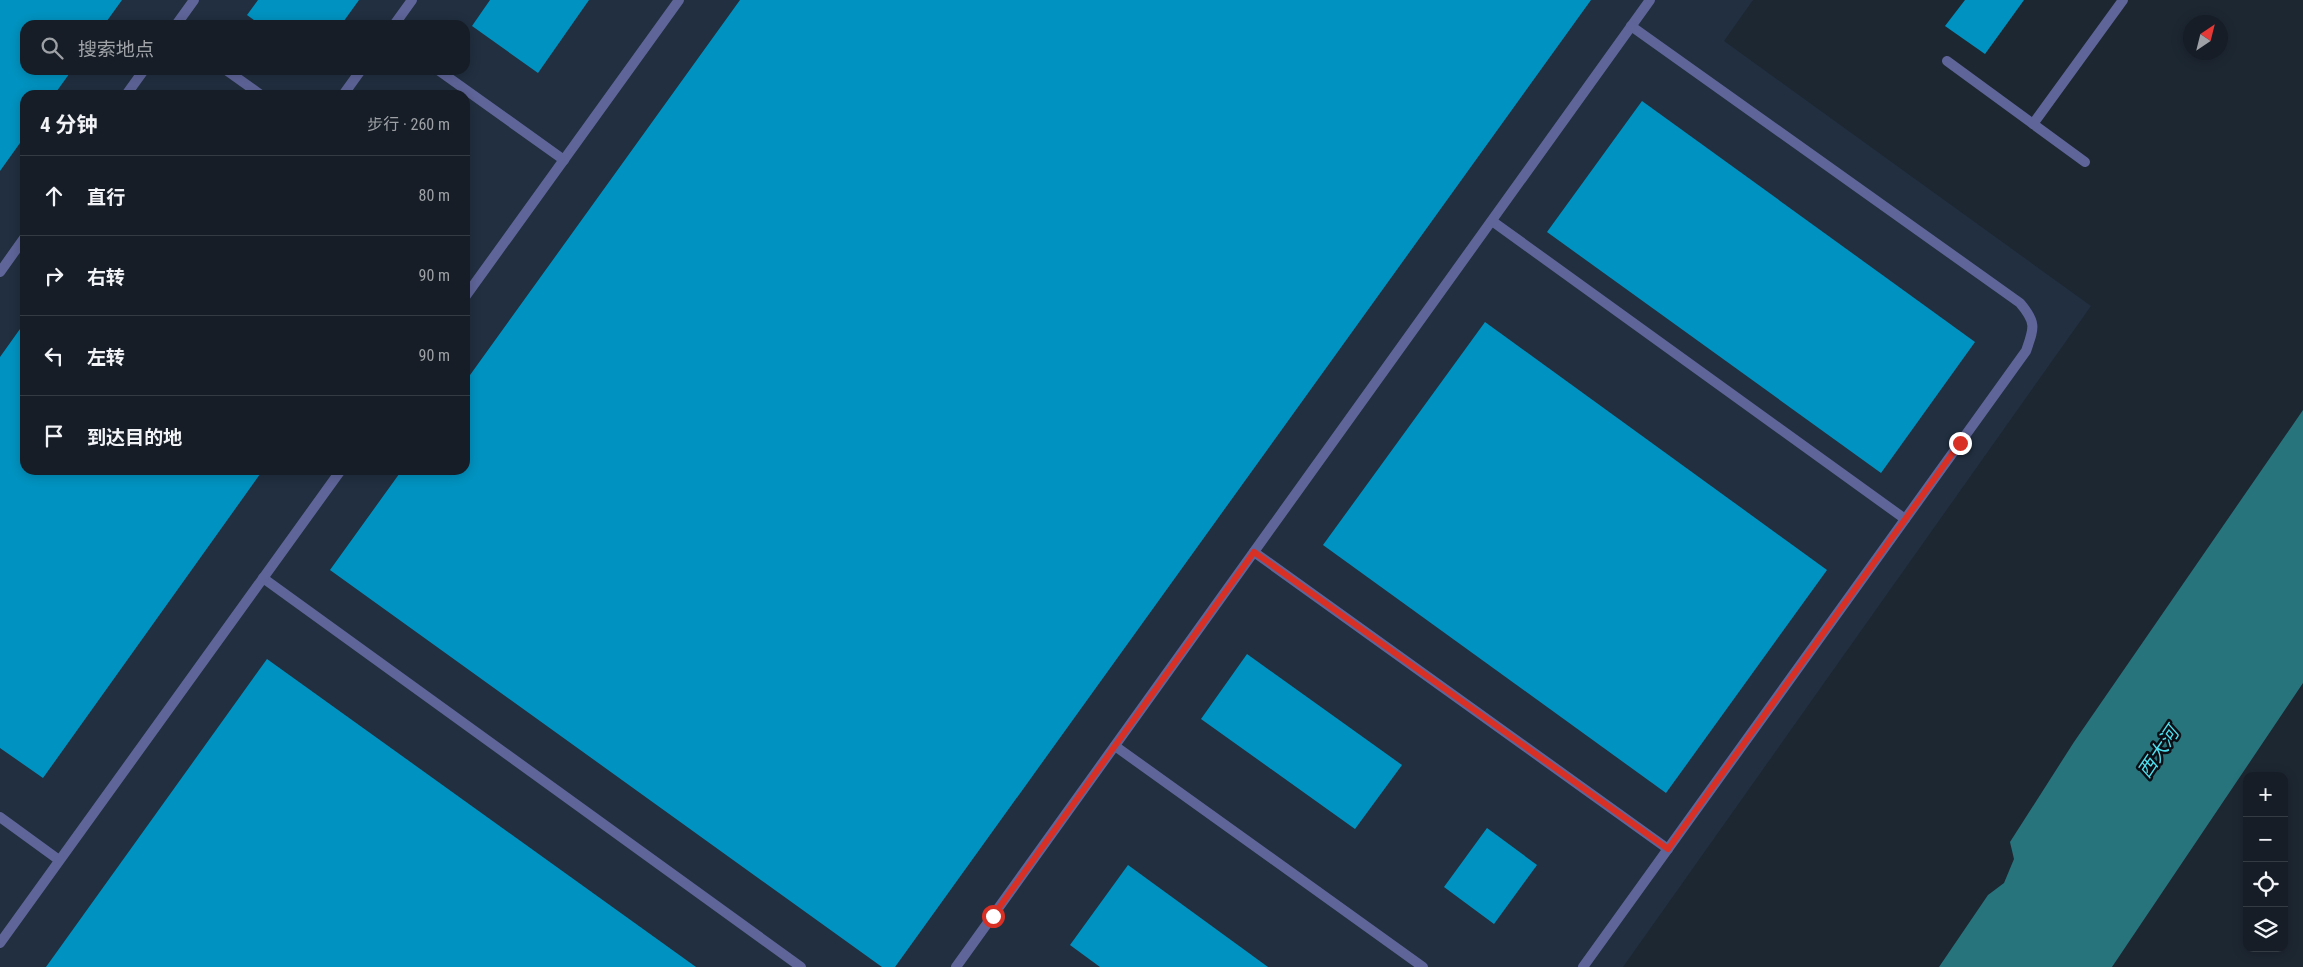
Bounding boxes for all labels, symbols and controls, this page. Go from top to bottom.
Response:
north arrow [2183,15,2228,60]
search box [20,20,470,75]
icon: search [38,34,66,62]
text: 搜索地点 [78,38,154,61]
text: 4 分钟 [40,113,97,137]
text: 步行 · 260 m [367,115,450,134]
icon: ahead [40,182,68,210]
text: 直行 [87,186,125,209]
text: 80 m [418,186,450,205]
icon: right [40,262,68,290]
text: 右转 [87,266,125,289]
text: 90 m [418,266,450,285]
icon: left [40,342,68,370]
text: 左转 [87,346,125,369]
text: 90 m [418,346,450,365]
icon: arrive [40,422,68,450]
text: 到达目的地 [87,426,182,449]
route end [1949,432,1972,455]
water label: 西大河 [2133,719,2186,782]
map controls [2243,772,2288,952]
button: + [2243,772,2288,817]
button: − [2243,817,2288,862]
button: locate [2243,862,2288,907]
route start [982,905,1005,928]
button: layers [2243,907,2288,952]

